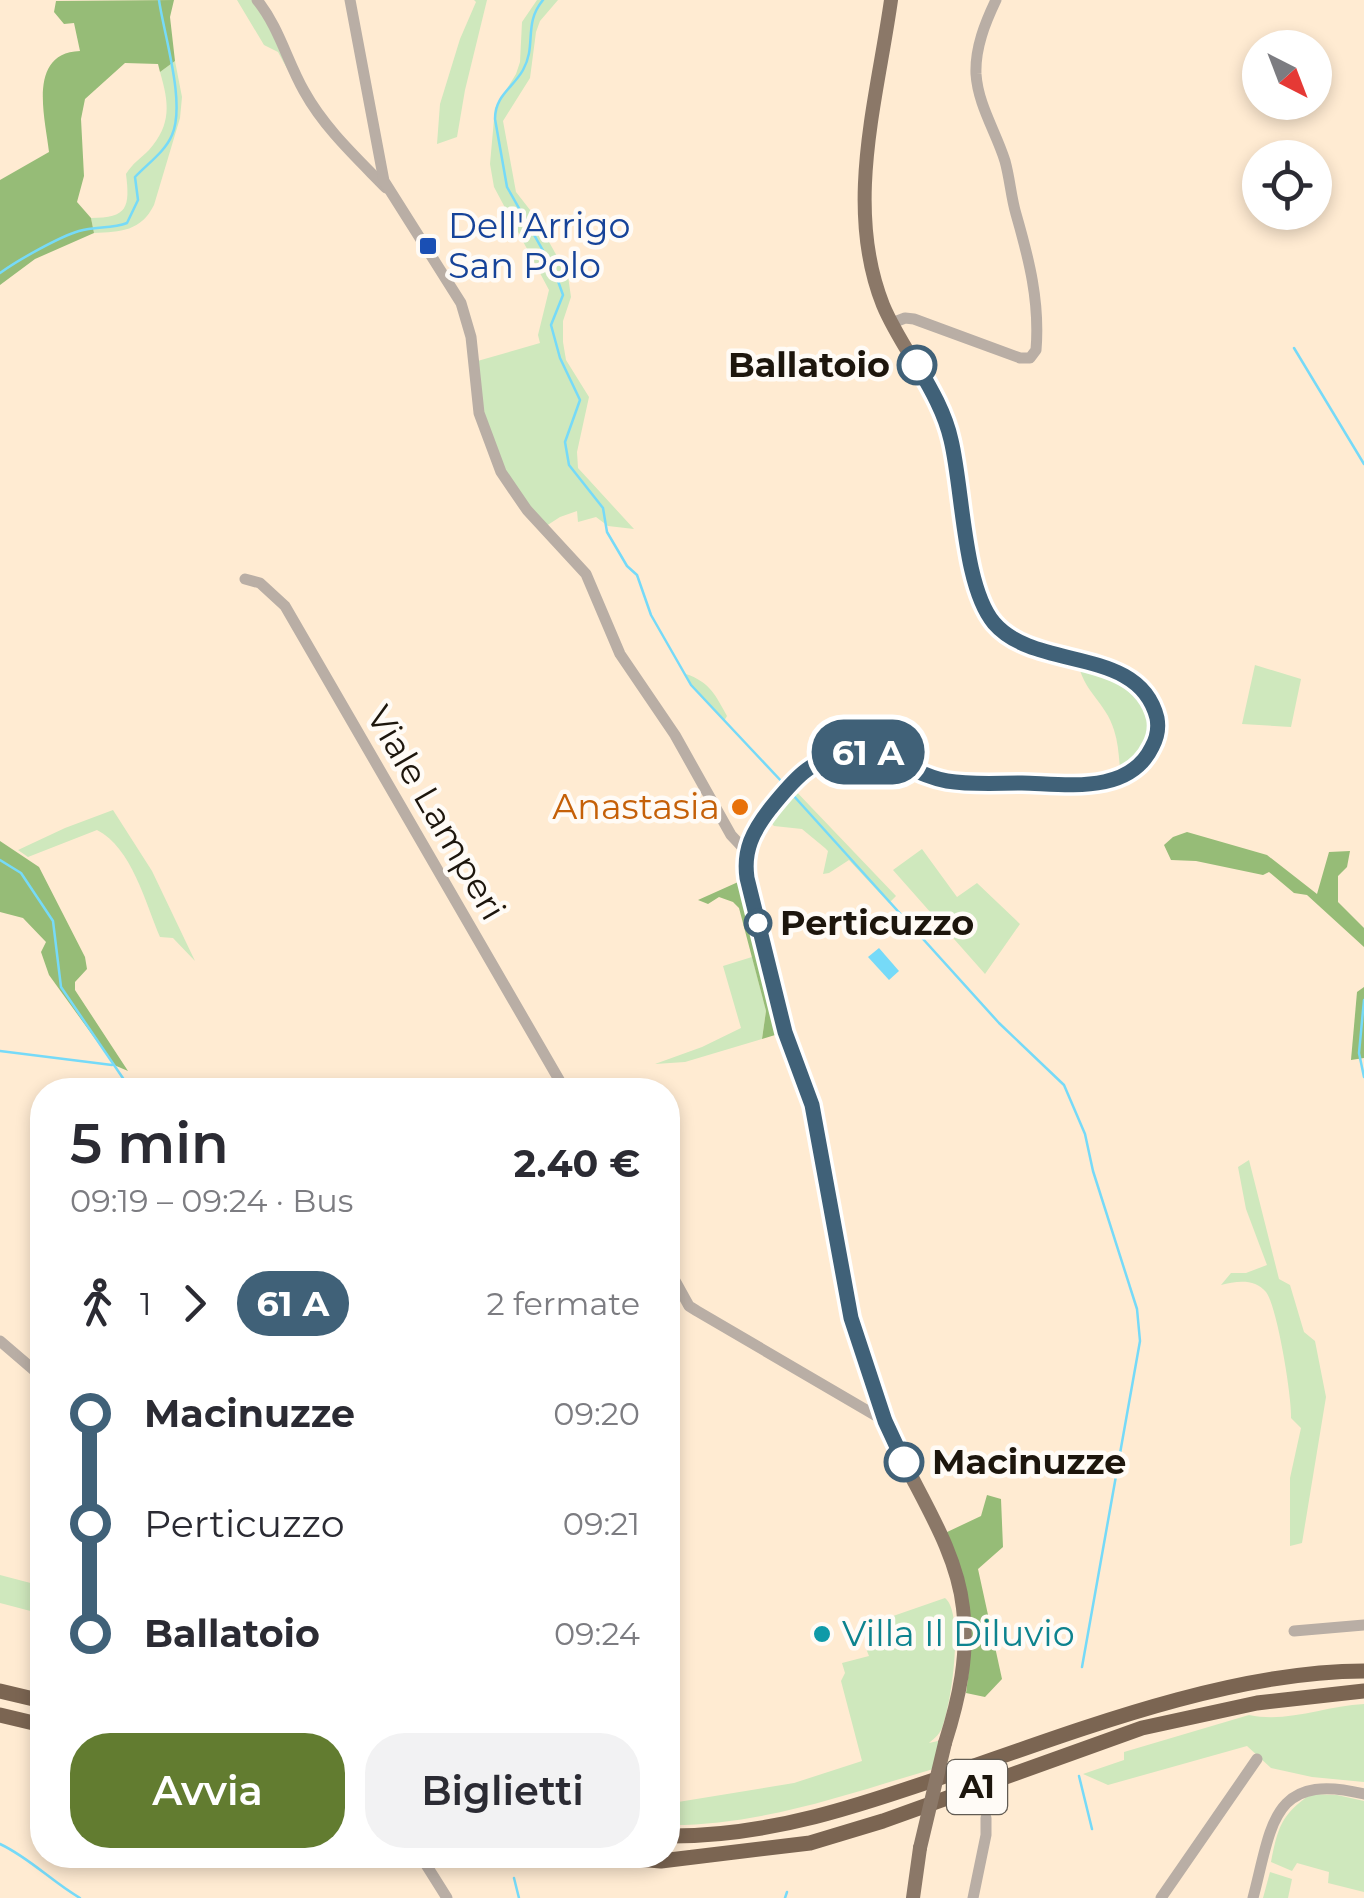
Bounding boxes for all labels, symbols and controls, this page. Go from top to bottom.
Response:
north arrow [1242,30,1332,120]
map controls [1242,30,1332,230]
button: locate [1242,140,1332,230]
place label: Dell'Arrigo San Polo [448,204,630,287]
marker: Dell'Arrigo San Polo [417,235,439,257]
place label: Ballatoio [728,343,890,386]
marker: Ballatoio [898,346,936,384]
street label: Viale Lamperi [358,698,515,927]
line badge: 61 A [798,720,938,784]
text: 61 A [832,731,904,774]
place label: Anastasia [552,785,720,828]
marker: Anastasia [729,796,751,818]
place label: Perticuzzo [780,901,974,944]
marker: Perticuzzo [745,910,771,936]
text: 5 min [70,1110,229,1177]
text: 2.40 € [514,1140,640,1187]
text: 09:19 – 09:24 · Bus [70,1181,353,1220]
icon: walk [70,1276,125,1331]
icon: forward [167,1276,222,1331]
text: 61 A [257,1282,329,1325]
text: 1 [140,1284,152,1323]
text: 2 fermate [486,1284,640,1323]
text: Macinuzze [144,1390,355,1437]
text: 09:20 [553,1394,640,1433]
place label: Macinuzze [932,1440,1126,1483]
marker: Macinuzze [885,1443,923,1481]
text: Perticuzzo [144,1500,344,1547]
text: 09:21 [563,1504,640,1543]
text: Ballatoio [144,1610,320,1657]
place label: Villa Il Diluvio [842,1612,1075,1655]
text: 09:24 [554,1614,640,1653]
marker: Villa Il Diluvio [811,1623,833,1645]
button: Avvia [70,1733,345,1848]
button: Biglietti [365,1733,640,1848]
road number: A1 [947,1760,1007,1814]

